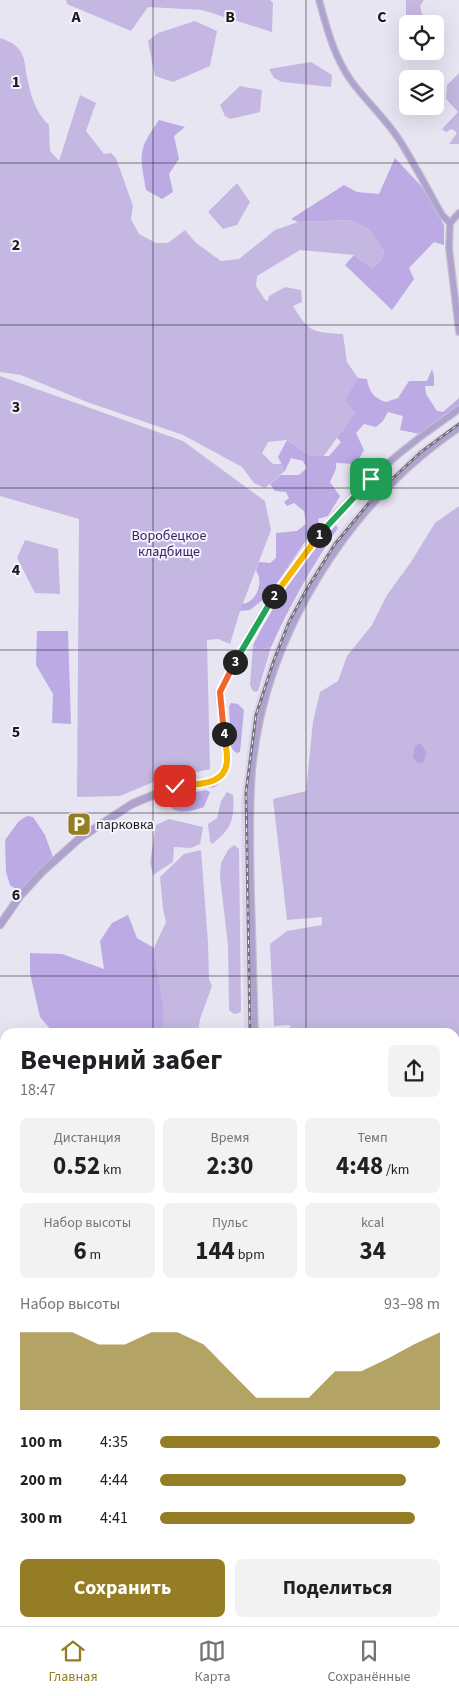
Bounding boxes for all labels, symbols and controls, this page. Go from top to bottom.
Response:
text: A [70,6,81,28]
text: B [225,6,235,28]
text: C [377,6,387,28]
map controls [399,15,444,115]
button: locate [399,15,444,60]
button: layers [399,70,444,115]
text: 1 [12,71,20,93]
text: 2 [12,234,20,256]
text: 3 [12,396,20,418]
pin [350,458,392,500]
icon: arrive [357,465,385,493]
pin: 1 [306,522,332,548]
text: 1 [316,525,323,545]
park label: Воробецкое кладбище [132,526,206,562]
text: 4 [12,559,21,581]
pin: 2 [262,584,286,608]
text: 2 [271,586,278,606]
pin: 3 [222,650,248,674]
text: 3 [232,652,239,672]
text: 5 [12,721,20,743]
pin: 4 [212,722,236,746]
text: 4 [221,724,228,744]
pin [154,765,196,807]
icon: check [161,772,189,800]
parking icon: парковка [66,811,92,837]
place label: парковка [96,815,154,835]
text: 6 [12,884,20,906]
text: Вечерний забег [20,1040,222,1080]
button: share [388,1045,440,1097]
text: 18:47 [20,1079,56,1101]
text: Дистанция [54,1128,121,1148]
text: Время [210,1128,250,1148]
text: Темп [358,1128,388,1148]
text: 0.52 [53,1148,100,1184]
text: 2:30 [206,1148,254,1184]
text: 4:48 [336,1148,383,1184]
text: km [100,1160,122,1180]
text: /km [383,1160,409,1180]
text: Набор высоты [43,1213,131,1233]
text: Пульс [212,1213,248,1233]
text: kcal [361,1213,384,1233]
text: 6 [74,1233,87,1269]
text: 144 [195,1233,235,1269]
text: 34 [359,1233,386,1269]
text: m [87,1245,101,1265]
text: bpm [235,1245,265,1265]
text: Набор высоты [20,1293,120,1315]
text: 93–98 m [384,1293,440,1315]
text: 100 m [20,1431,62,1453]
text: 4:35 [100,1431,128,1453]
text: 200 m [20,1469,62,1491]
text: 4:44 [100,1469,128,1491]
text: 300 m [20,1507,62,1529]
text: 4:41 [100,1507,128,1529]
button: Сохранить [20,1559,225,1617]
button: Поделиться [235,1559,440,1617]
tab: Главная [48,1637,98,1687]
tab: Карта [195,1637,230,1687]
tab: Сохранённые [327,1637,411,1687]

